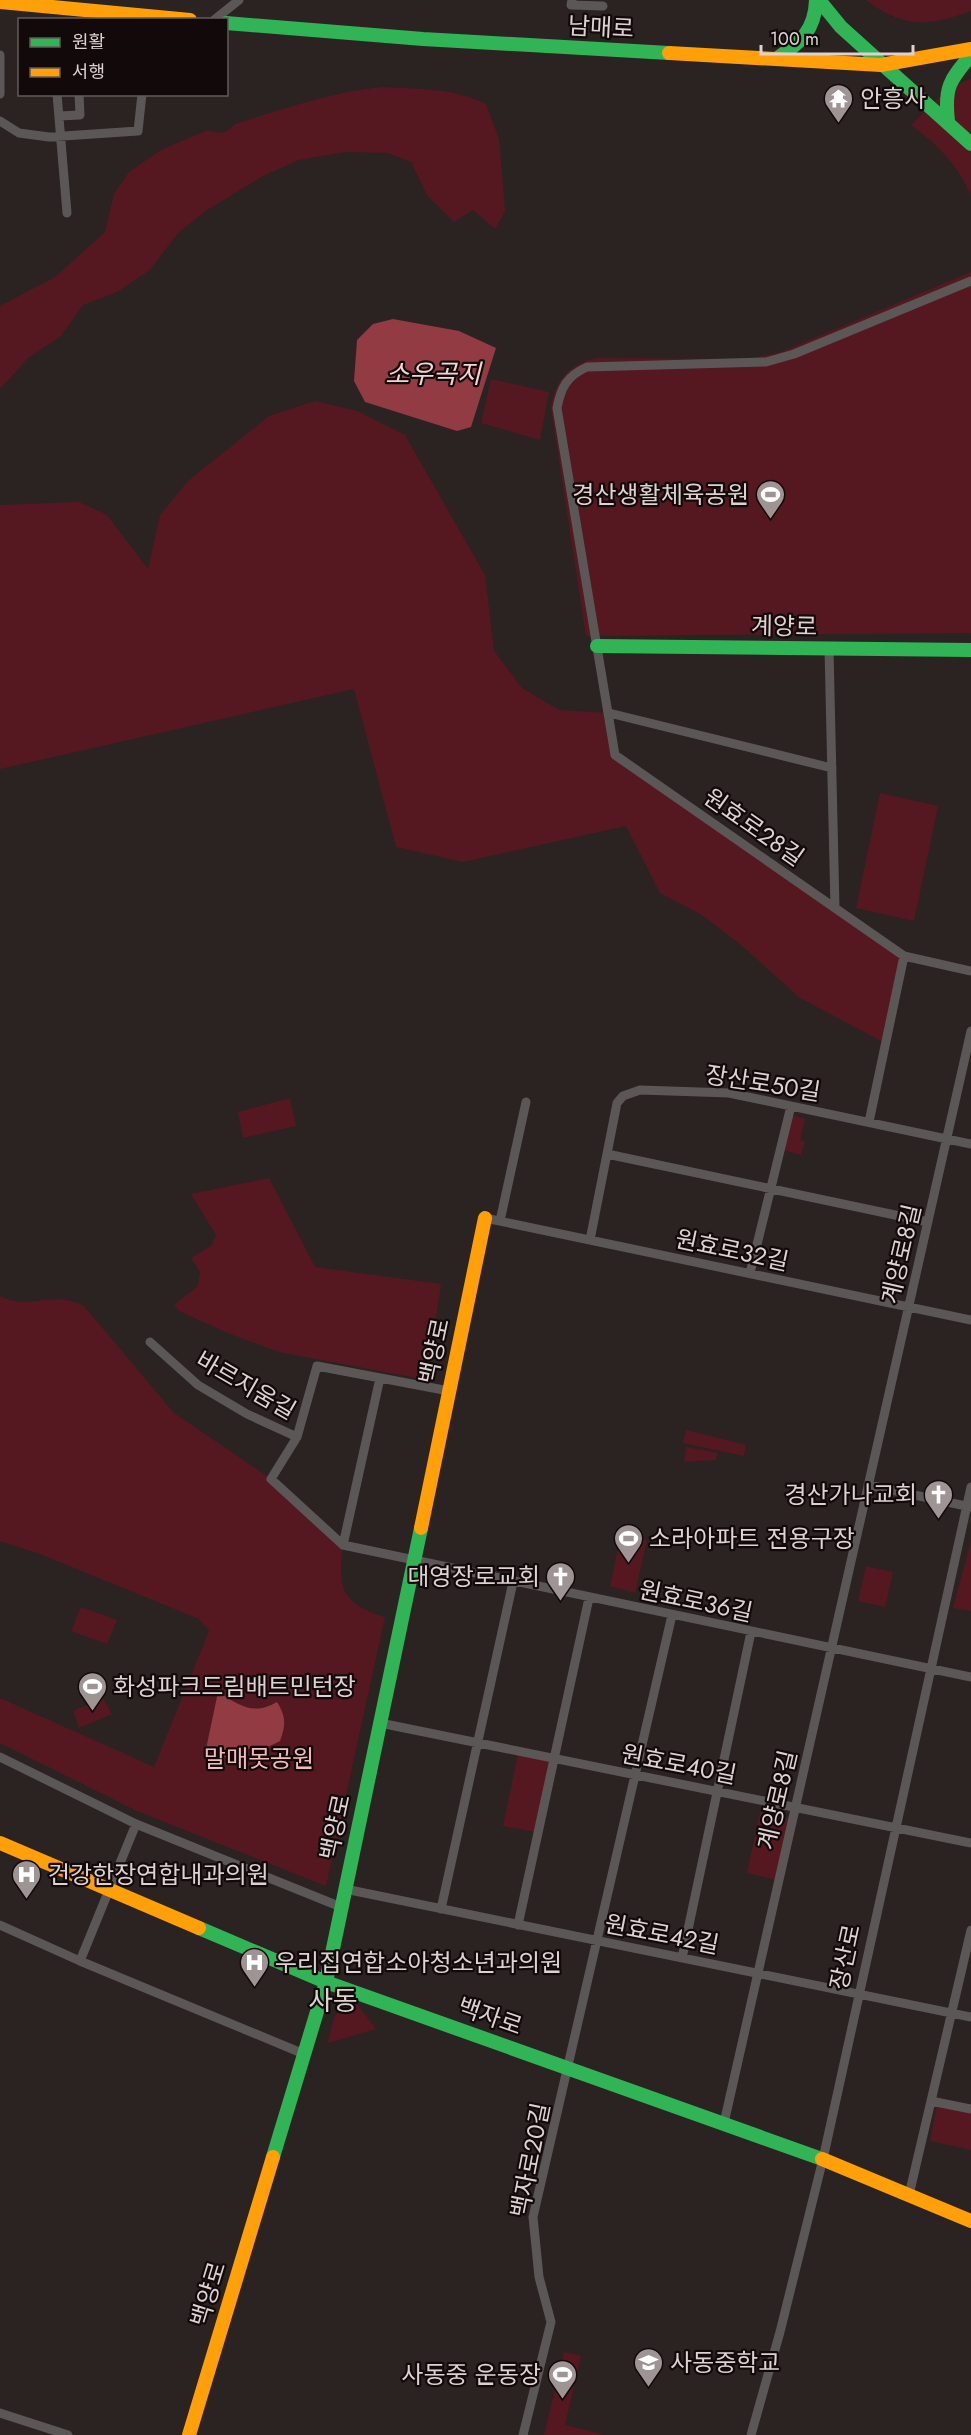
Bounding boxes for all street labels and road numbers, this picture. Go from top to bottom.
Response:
street label: 남매로 [567,8,635,46]
street label: 계양로 [751,608,817,644]
street label: 원효로28길 [697,780,811,874]
street label: 장산로50길 [703,1057,823,1109]
street label: 계양로8길 [873,1201,929,1307]
street label: 원효로32길 [672,1221,792,1279]
street label: 백양로 [410,1315,458,1387]
street label: 바르지움길 [189,1342,303,1428]
street label: 원효로36길 [636,1572,756,1630]
street label: 원효로40길 [618,1736,740,1792]
street label: 계양로8길 [749,1747,805,1853]
street label: 백양로 [311,1791,359,1863]
street label: 원효로42길 [602,1906,722,1962]
street label: 장산로 [821,1921,869,1993]
street label: 백자로 [453,1989,527,2043]
street label: 백자로20길 [502,2100,558,2220]
street label: 백양로 [182,2257,234,2331]

